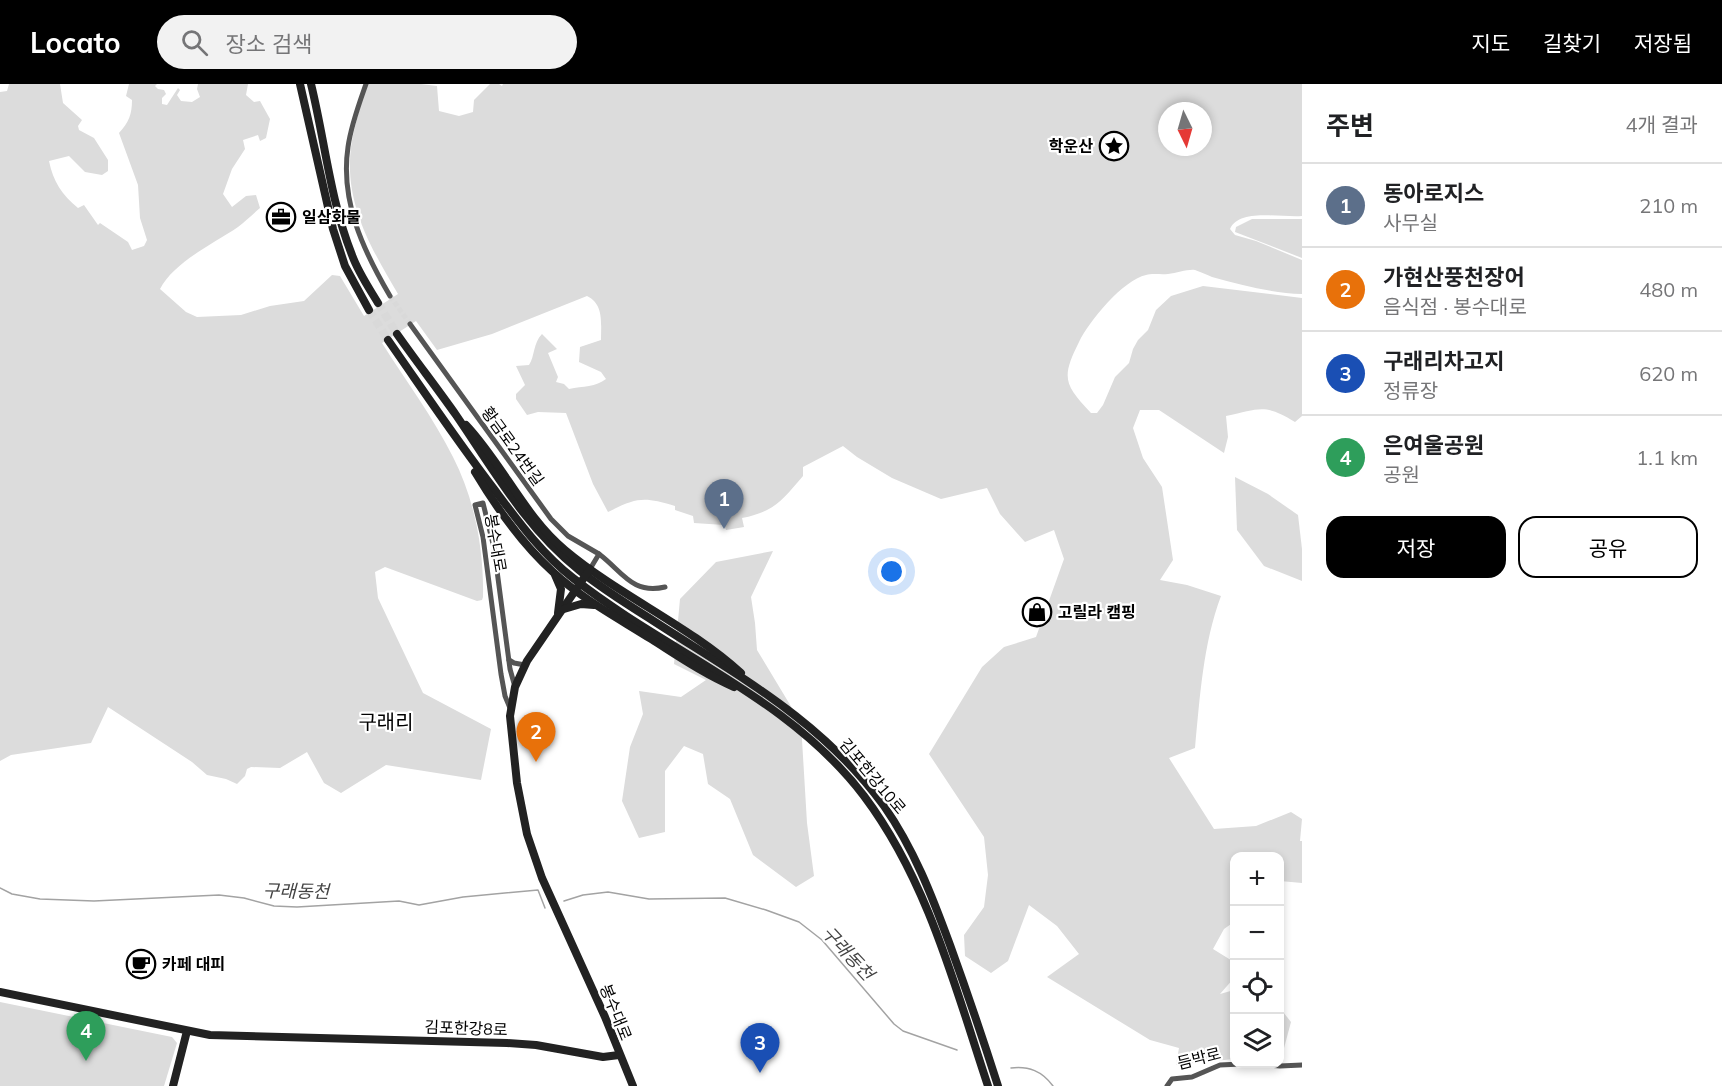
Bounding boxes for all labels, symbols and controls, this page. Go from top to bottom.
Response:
search box [157,15,577,69]
text: Locato [30,25,121,60]
icon: search [178,26,211,59]
text: 장소 검색 [226,30,312,58]
text: 지도 [1471,30,1510,56]
text: 길찾기 [1543,30,1601,56]
text: 저장됨 [1634,30,1692,56]
north arrow [1158,102,1212,156]
text: 주변 [1326,109,1374,142]
text: 4개 결과 [1626,112,1698,137]
place icon: 학운산 [1098,130,1130,162]
place label: 학운산 [1049,136,1093,156]
text: 동아로지스 [1383,179,1484,207]
text: 1 [1340,193,1352,218]
text: 210 m [1639,193,1698,218]
office icon: 일삼화물 [265,201,297,233]
place label: 일삼화물 [302,207,361,227]
text: 사무실 [1383,210,1438,235]
text: 가현산풍천장어 [1383,263,1525,291]
text: 2 [1340,277,1352,302]
text: 480 m [1639,277,1698,302]
text: 음식점 · 봉수대로 [1383,294,1527,319]
text: 구래리차고지 [1383,347,1504,375]
text: 3 [1340,361,1352,386]
text: 620 m [1639,361,1698,386]
text: 정류장 [1383,378,1438,403]
street label: 황금로24번길 [478,403,548,489]
text: 은여울공원 [1383,431,1484,459]
text: 4 [1340,445,1352,470]
text: 1.1 km [1636,445,1698,470]
text: 공원 [1383,462,1420,487]
pin: 1 [704,480,744,529]
street label: 봉수대로 [481,512,511,574]
button: 저장 [1326,516,1506,578]
button: 공유 [1518,516,1698,578]
your location [877,557,906,586]
shop icon: 고릴라 캠핑 [1021,596,1053,628]
place label: 고릴라 캠핑 [1058,602,1136,622]
district label: 구래리 [358,709,414,734]
pin: 2 [516,712,556,762]
street label: 김포한강10로 [836,734,911,818]
map controls [1230,852,1284,1068]
button: + [1230,852,1284,906]
water label: 구래동천 [263,879,332,903]
button: − [1230,906,1284,960]
water label: 구래동천 [817,921,881,987]
cafe icon: 카페 대피 [125,948,157,980]
place label: 카페 대피 [162,954,225,974]
button: locate [1230,960,1284,1014]
street label: 봉수대로 [596,981,636,1043]
pin: 4 [66,1012,106,1061]
button: layers [1230,1014,1284,1068]
street label: 김포한강8로 [424,1017,508,1039]
pin: 3 [740,1024,780,1073]
street label: 듬박로 [1175,1043,1223,1073]

